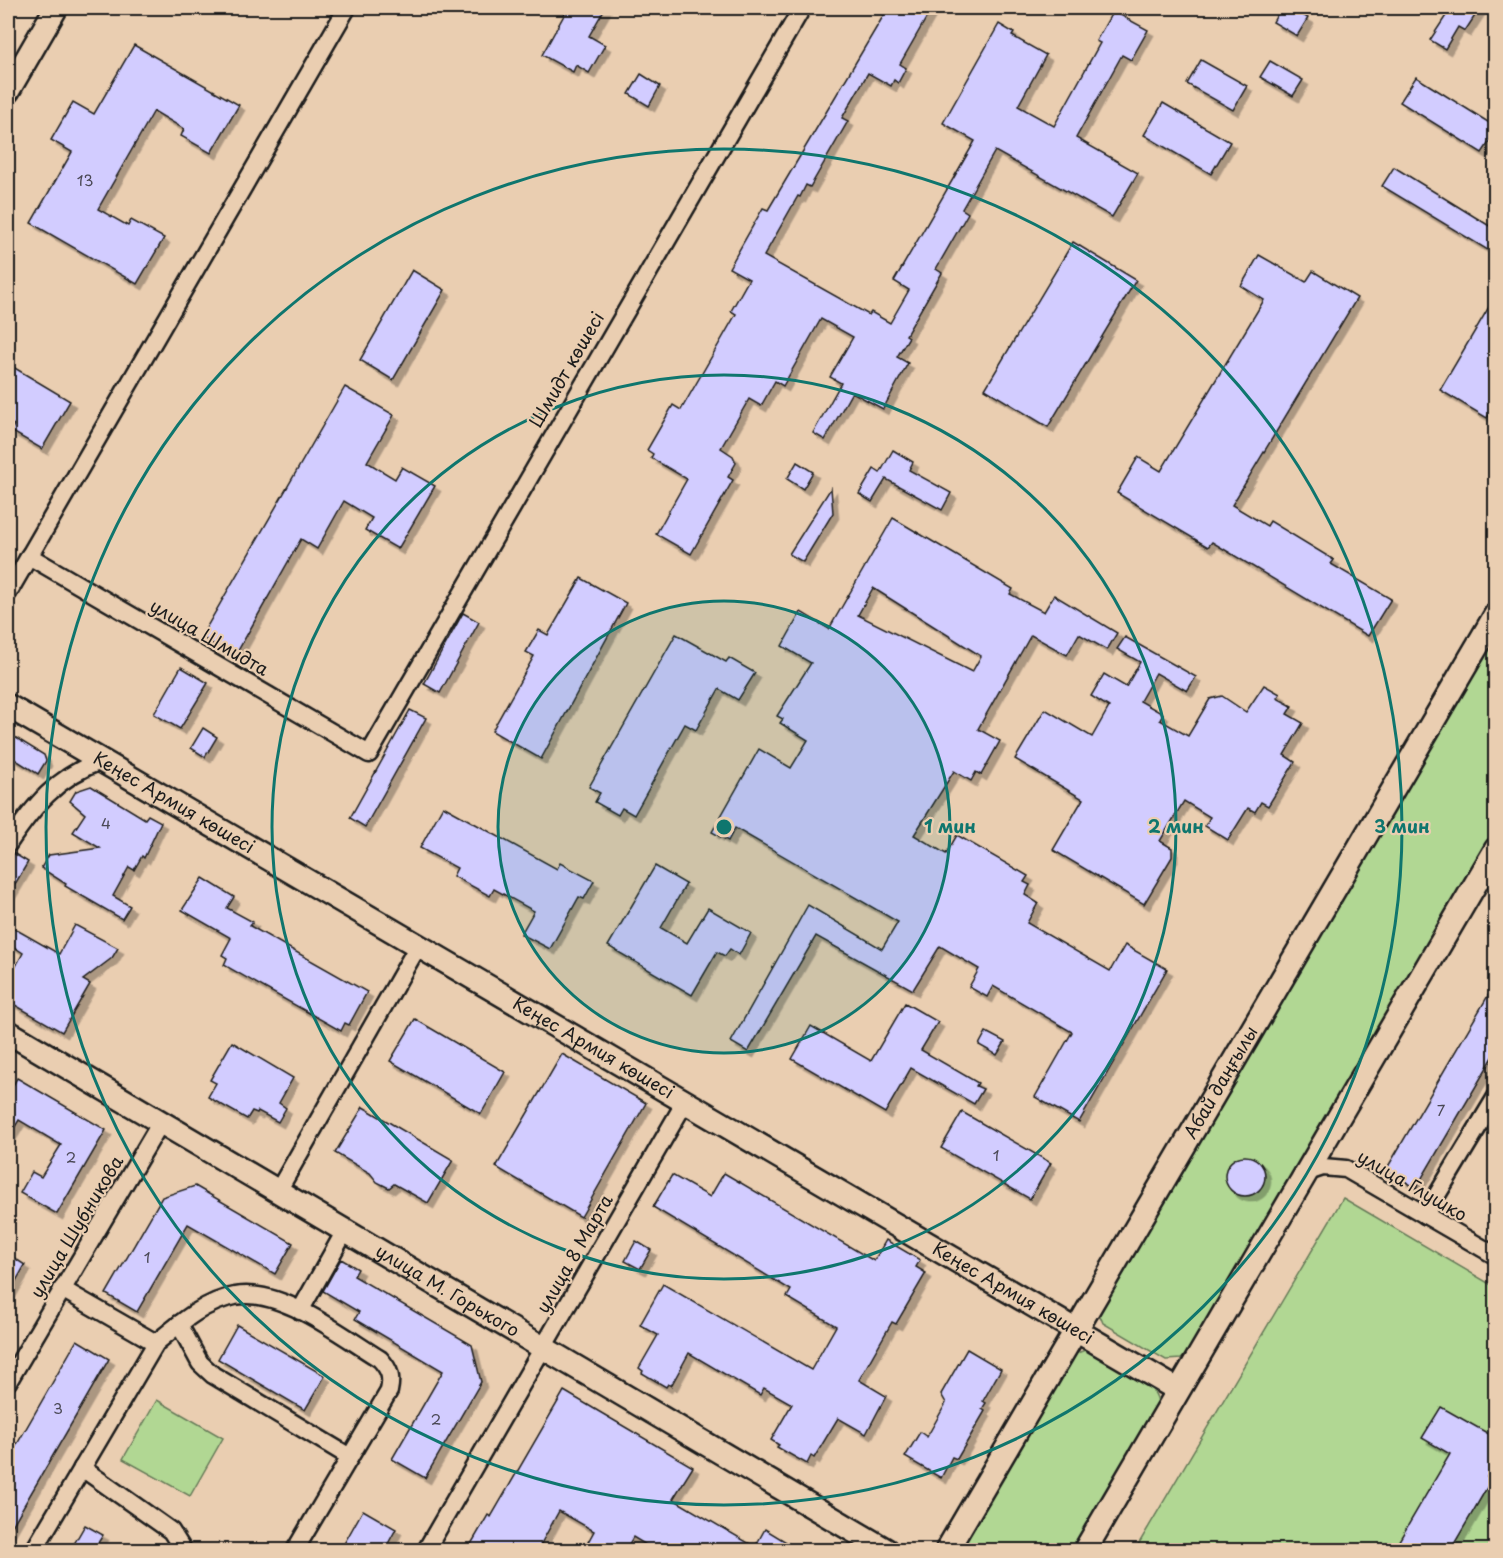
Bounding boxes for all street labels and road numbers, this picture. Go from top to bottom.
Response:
street label: Шмидт көшесі [521,306,610,432]
street label: улица Шмидта [145,592,274,682]
street label: Кеңес Армия көшесі [89,744,260,859]
street label: Кеңес Армия көшесі [508,989,680,1105]
street label: Абай даңғылы [1176,1020,1264,1143]
street label: улица Глушко [1353,1142,1473,1227]
street label: улица Шубникова [22,1149,129,1303]
street label: улица 8 Марта [529,1189,619,1318]
street label: Кеңес Армия көшесі [928,1234,1099,1350]
street label: улица М. Горького [371,1237,525,1343]

